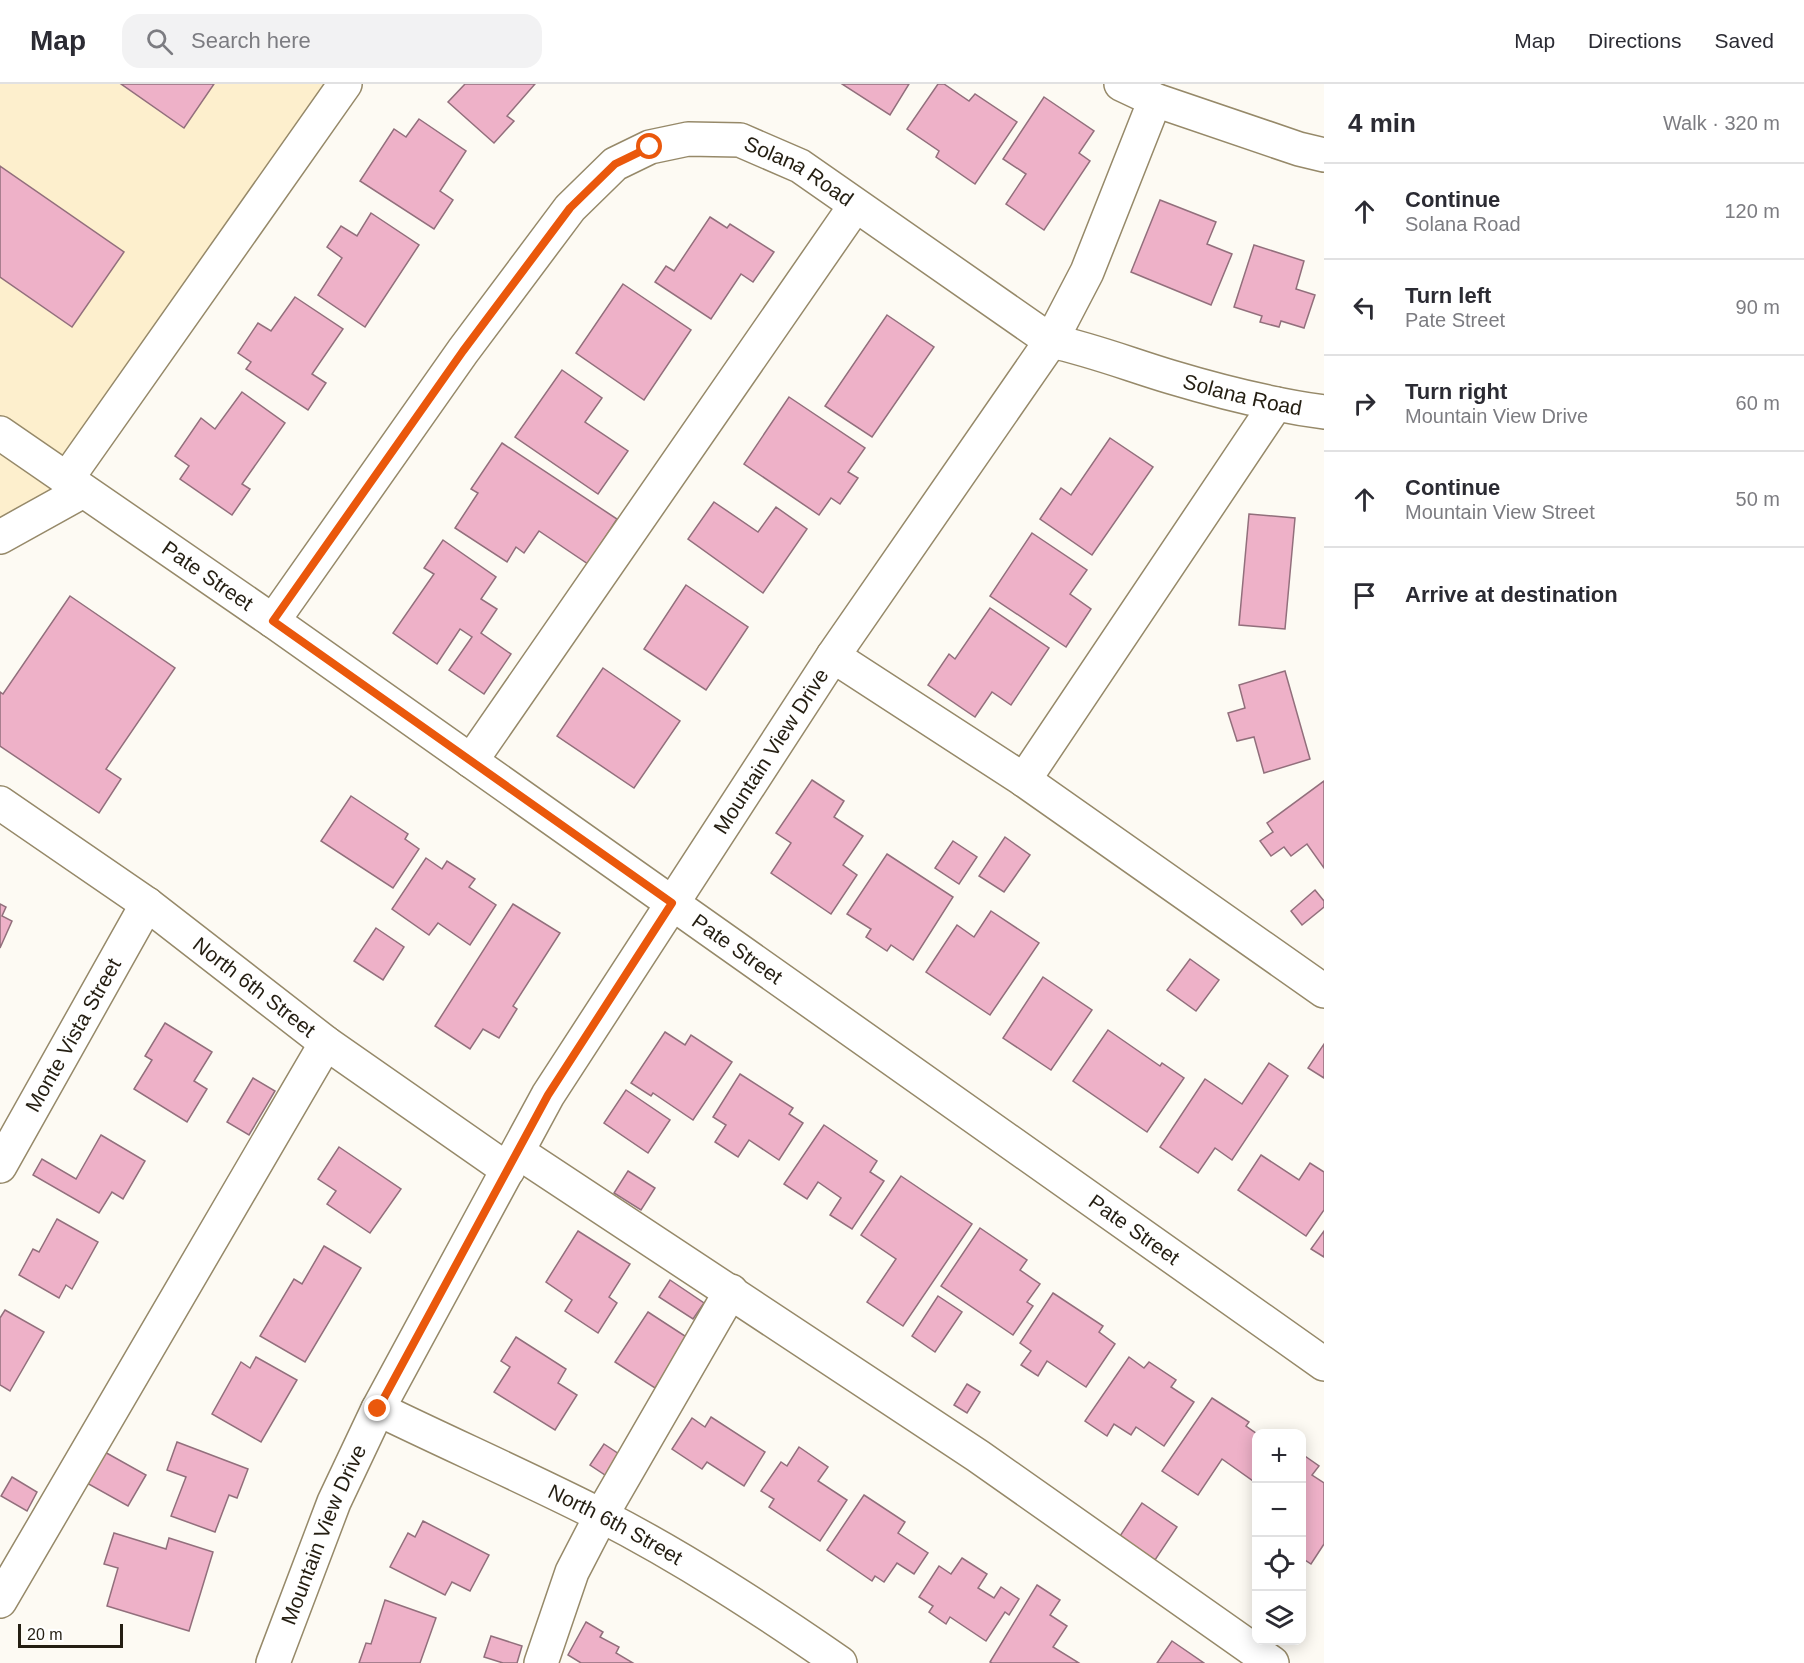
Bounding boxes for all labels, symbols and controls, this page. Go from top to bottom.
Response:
search box [122,14,542,68]
text: Map [30,25,86,56]
icon: search [143,25,176,58]
text: Search here [191,28,311,53]
text: Map [1514,29,1555,52]
text: Directions [1588,29,1681,52]
text: Saved [1714,29,1774,52]
text: 4 min [1348,108,1416,138]
text: Walk · 320 m [1663,112,1780,134]
street label: Solana Road [741,131,858,210]
route start [636,133,662,159]
text: Continue [1405,187,1500,212]
icon: ahead [1348,195,1381,228]
text: 120 m [1724,200,1780,222]
text: Solana Road [1405,213,1521,235]
text: Turn left [1405,283,1491,308]
icon: left [1348,291,1381,324]
text: 90 m [1736,296,1780,318]
text: Pate Street [1405,309,1505,331]
street label: Solana Road [1180,369,1304,419]
text: Turn right [1405,379,1507,404]
icon: right [1348,387,1381,420]
text: 60 m [1736,392,1780,414]
text: Mountain View Drive [1405,405,1588,427]
text: Continue [1405,475,1500,500]
icon: ahead [1348,483,1381,516]
text: 50 m [1736,488,1780,510]
text: Mountain View Street [1405,501,1595,523]
street label: Pate Street [158,536,258,615]
icon: arrive [1348,579,1381,612]
text: Arrive at destination [1405,582,1618,607]
street label: Mountain View Drive [709,664,833,838]
street label: Pate Street [688,909,787,989]
street label: North 6th Street [189,932,320,1041]
street label: Monte Vista Street [21,954,125,1116]
street label: Pate Street [1085,1190,1184,1269]
route end [364,1395,390,1421]
map controls [1252,1429,1306,1645]
button: + [1252,1429,1306,1483]
street label: Mountain View Drive [277,1441,370,1628]
street label: North 6th Street [545,1479,687,1569]
button: − [1252,1483,1306,1537]
button: locate [1252,1537,1306,1591]
button: layers [1252,1591,1306,1645]
scale bar [18,1621,123,1648]
text: 20 m [27,1626,63,1643]

